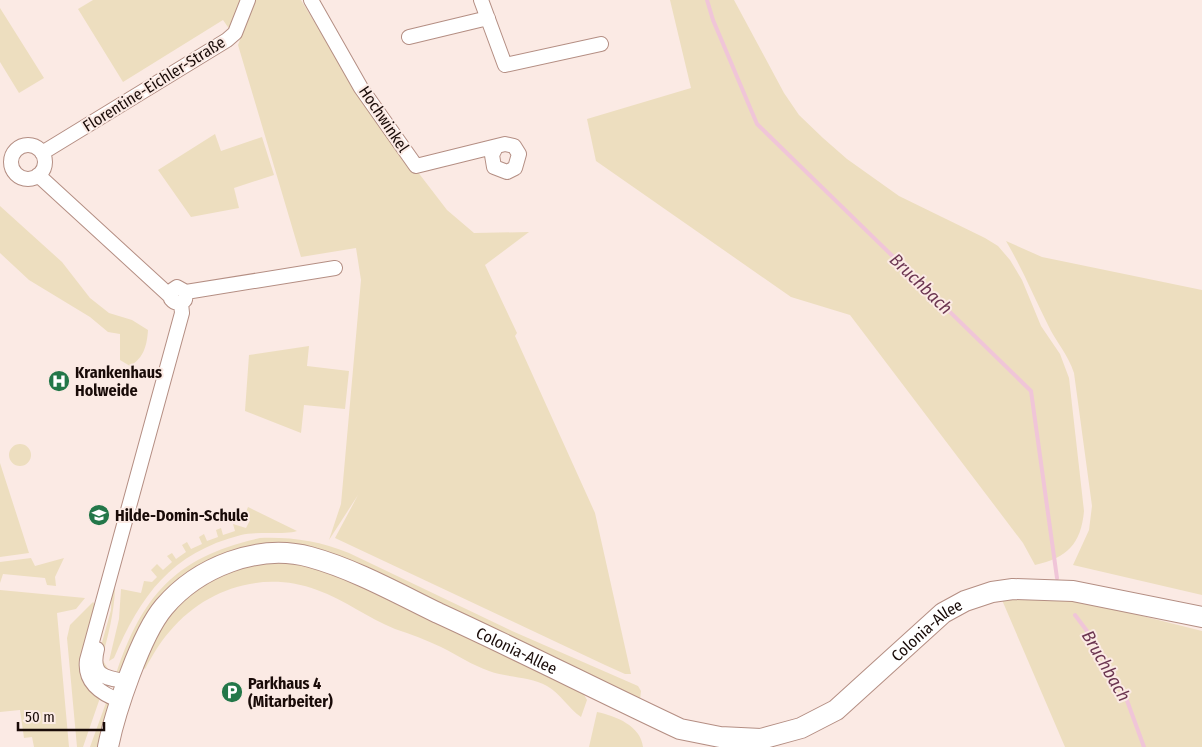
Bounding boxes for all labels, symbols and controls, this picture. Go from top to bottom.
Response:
street label: Florentine-Eichler-Straße [79,32,229,136]
street label: Hochwinkel [355,82,413,156]
water label: Bruchbach [885,249,957,319]
place label: Krankenhaus Holweide [75,363,162,400]
hospital icon: Krankenhaus Holweide [47,369,71,393]
school or university icon: Hilde-Domin-Schule [87,503,111,527]
place label: Hilde-Domin-Schule [115,506,248,525]
street label: Colonia-Allee [887,595,966,665]
street label: Colonia-Allee [473,623,560,678]
water label: Bruchbach [1077,627,1135,705]
place label: Parkhaus 4 (Mitarbeiter) [248,674,333,711]
parking icon: Parkhaus 4 (Mitarbeiter) [220,680,244,704]
scale bar [18,700,104,732]
text: 50 m [25,708,55,726]

